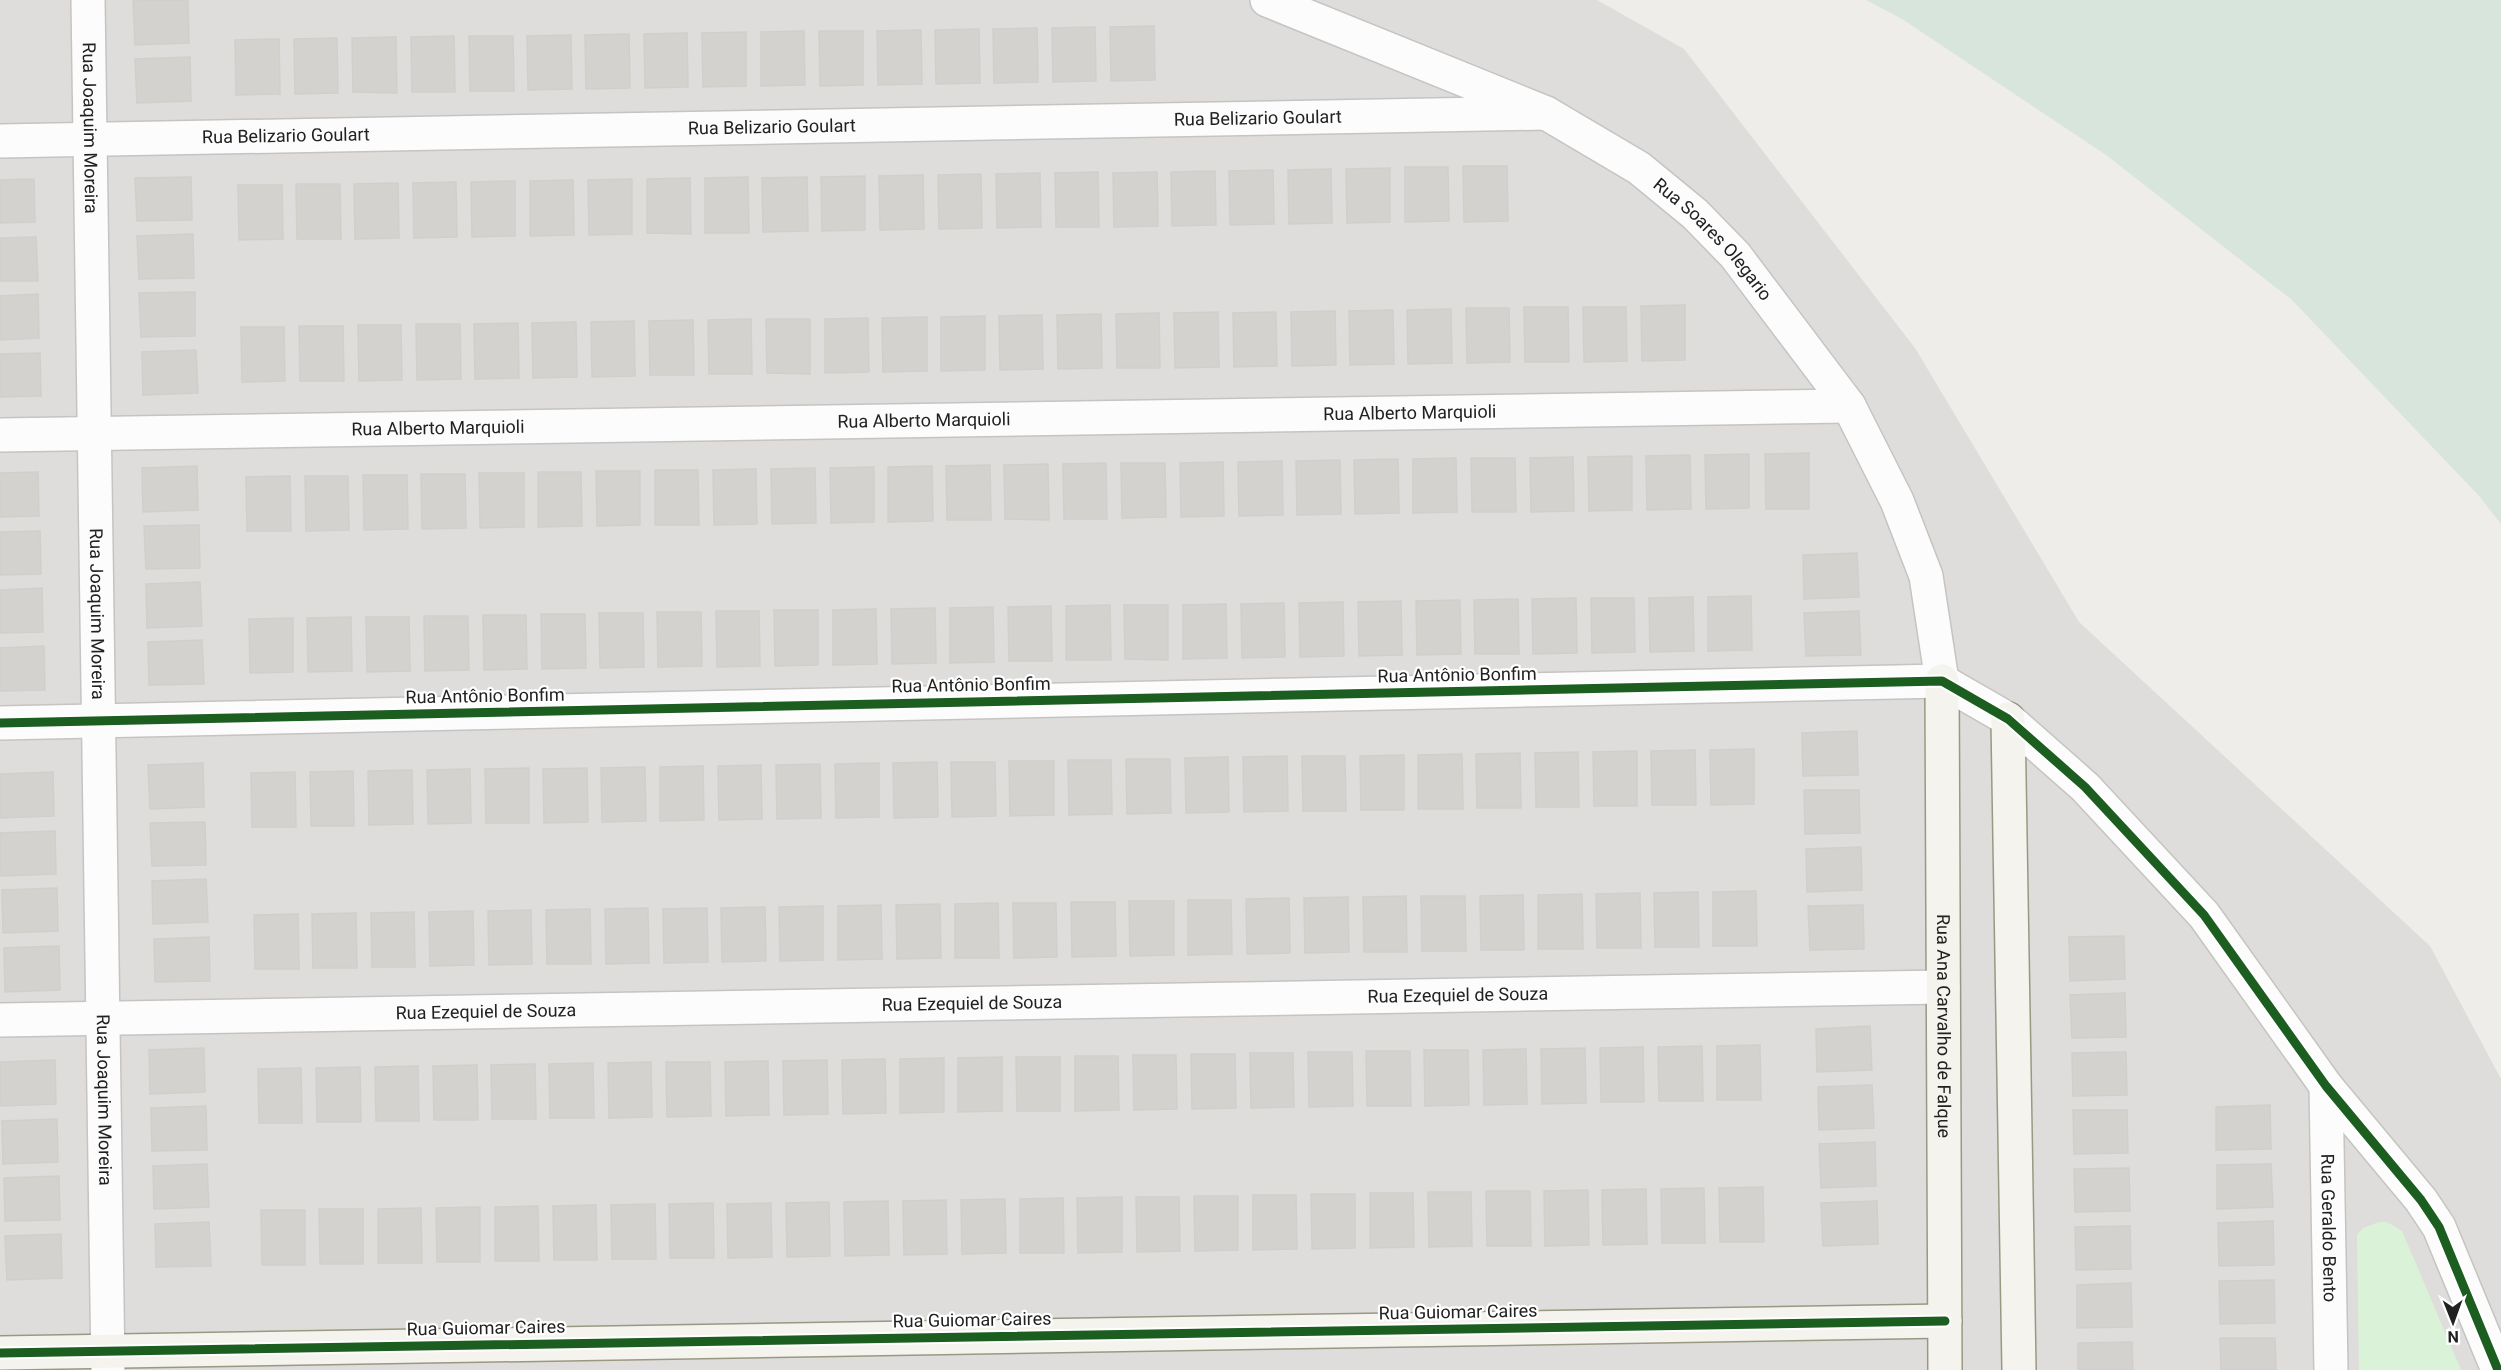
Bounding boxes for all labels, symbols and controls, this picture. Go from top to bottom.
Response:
street label: Rua Joaquim Moreira [79,42,102,214]
street label: Rua Belizario Goulart [1174,106,1342,130]
street label: Rua Belizario Goulart [688,114,856,139]
street label: Rua Belizario Goulart [202,123,370,147]
street label: Rua Soares Olegario [1649,173,1777,304]
street label: Rua Alberto Marquioli [1323,401,1497,424]
street label: Rua Alberto Marquioli [837,408,1011,432]
street label: Rua Alberto Marquioli [351,416,525,439]
street label: Rua Joaquim Moreira [86,528,109,700]
street label: Rua Antônio Bonfim [1377,663,1537,686]
street label: Rua Antônio Bonfim [891,673,1051,696]
street label: Rua Antônio Bonfim [405,684,565,707]
street label: Rua Ana Carvalho de Falque [1933,914,1955,1138]
street label: Rua Ezequiel de Souza [1367,983,1548,1007]
street label: Rua Ezequiel de Souza [881,991,1062,1015]
street label: Rua Ezequiel de Souza [395,999,576,1023]
street label: Rua Joaquim Moreira [93,1014,116,1186]
street label: Rua Geraldo Bento [2317,1153,2341,1302]
north arrow [2423,1292,2483,1352]
street label: Rua Guiomar Caires [1378,1300,1538,1323]
street label: Rua Guiomar Caires [892,1308,1052,1331]
street label: Rua Guiomar Caires [406,1316,566,1339]
text: N [2447,1327,2459,1346]

